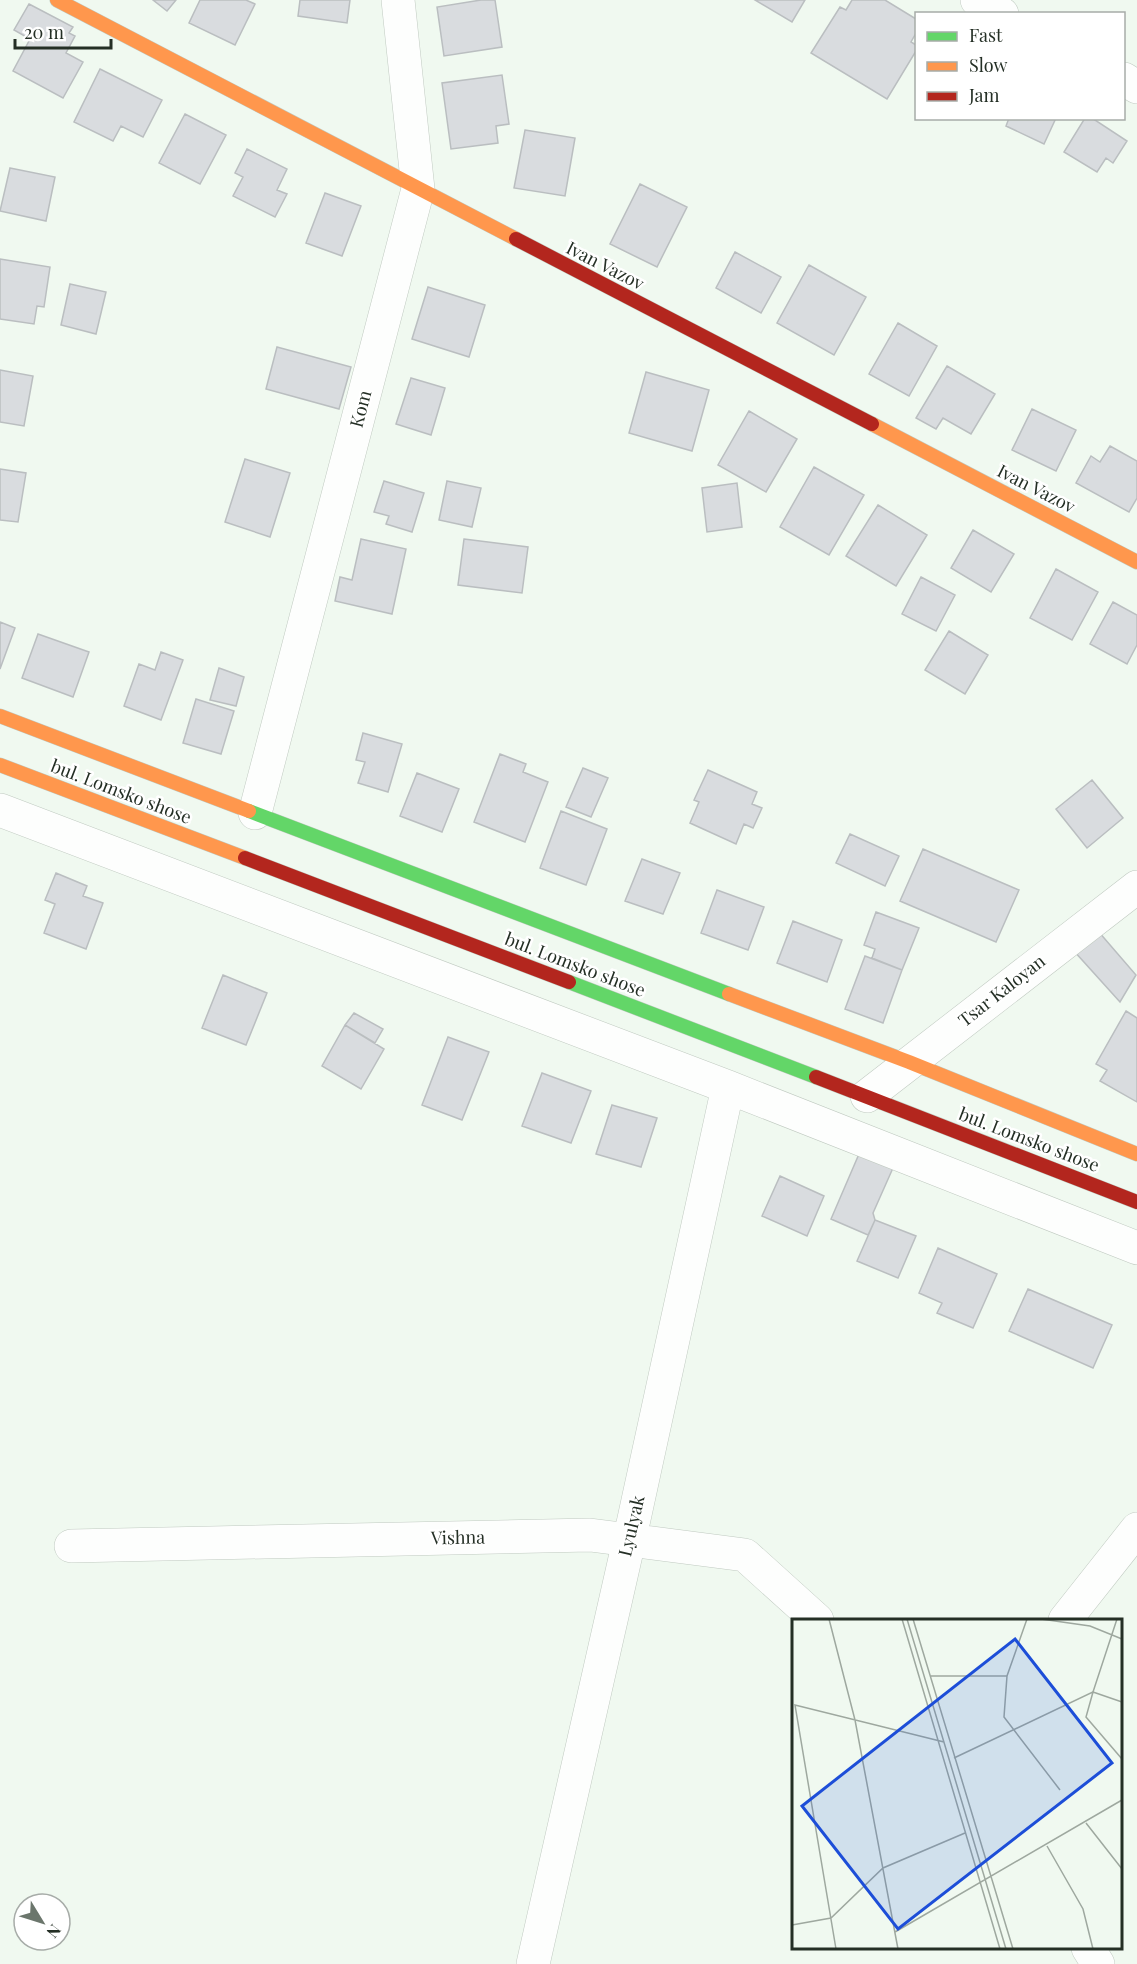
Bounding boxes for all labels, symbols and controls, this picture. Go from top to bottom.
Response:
scale bar [15,12,111,50]
legend [915,12,1125,120]
text: 20 m [24,20,64,44]
text: Fast [969,23,1003,47]
text: Slow [969,53,1007,77]
text: Jam [968,83,999,107]
street label: Ivan Vazov [562,235,649,295]
street label: Kom [344,387,376,430]
street label: Ivan Vazov [993,458,1080,518]
street label: bul. Lomsko shose [48,753,195,829]
street label: bul. Lomsko shose [502,926,649,1002]
street label: Tsar Kaloyan [953,949,1050,1032]
street label: bul. Lomsko shose [956,1101,1103,1177]
street label: Lyulyak [612,1493,650,1559]
street label: Vishna [430,1525,485,1549]
inset map [792,1619,1122,1949]
north arrow [12,1892,72,1952]
text: N [42,1921,66,1943]

